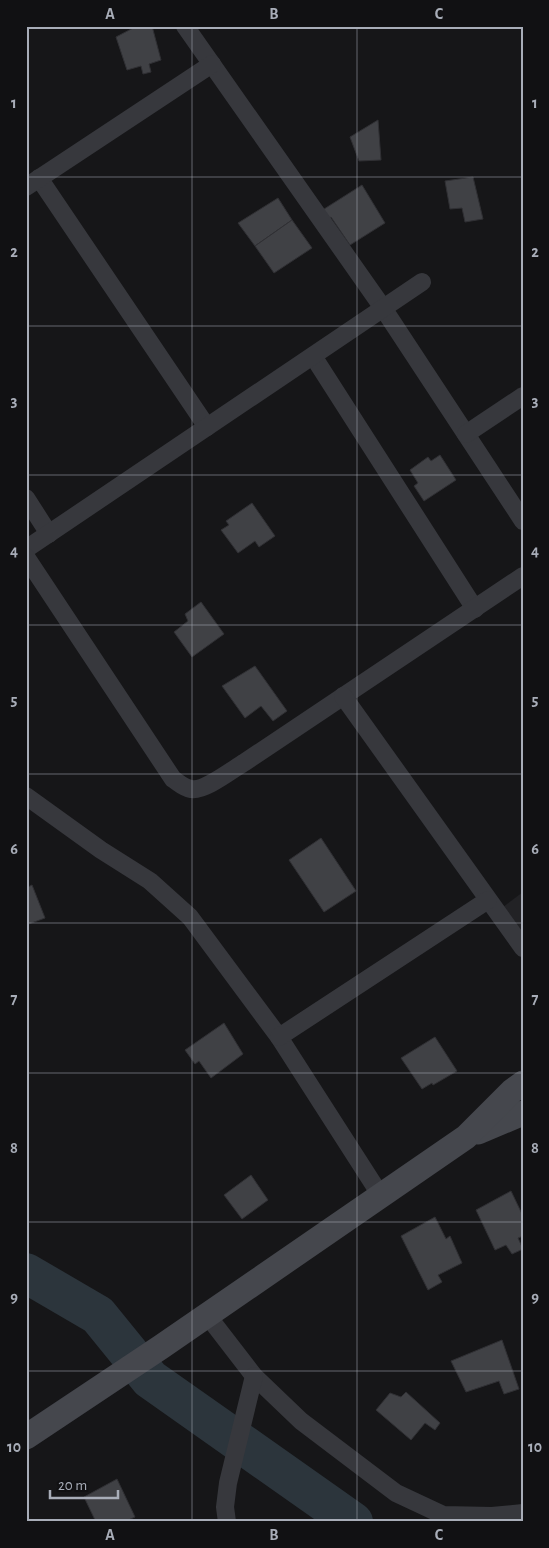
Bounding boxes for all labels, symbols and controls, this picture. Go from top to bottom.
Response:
text: A [105,6,115,22]
text: B [269,6,279,22]
text: C [435,6,444,22]
text: 1 [11,95,17,111]
text: 1 [532,95,538,111]
text: 2 [10,244,18,260]
text: 2 [531,244,539,260]
text: 3 [11,393,18,409]
text: 3 [532,393,539,409]
text: 4 [10,543,18,559]
text: 4 [531,543,539,559]
text: 5 [11,692,18,708]
text: 5 [532,692,539,708]
text: 6 [10,841,18,857]
text: 6 [531,841,539,857]
text: 7 [11,991,18,1007]
text: 7 [532,991,539,1007]
text: 8 [10,1140,18,1156]
text: 8 [531,1140,539,1156]
text: 9 [10,1289,18,1305]
text: 9 [531,1289,539,1305]
text: 10 [7,1439,21,1455]
text: 10 [528,1439,542,1455]
scale bar [50,1468,118,1500]
text: 20 m [58,1478,87,1493]
text: A [105,1527,115,1543]
text: B [269,1527,279,1543]
text: C [435,1527,444,1543]

